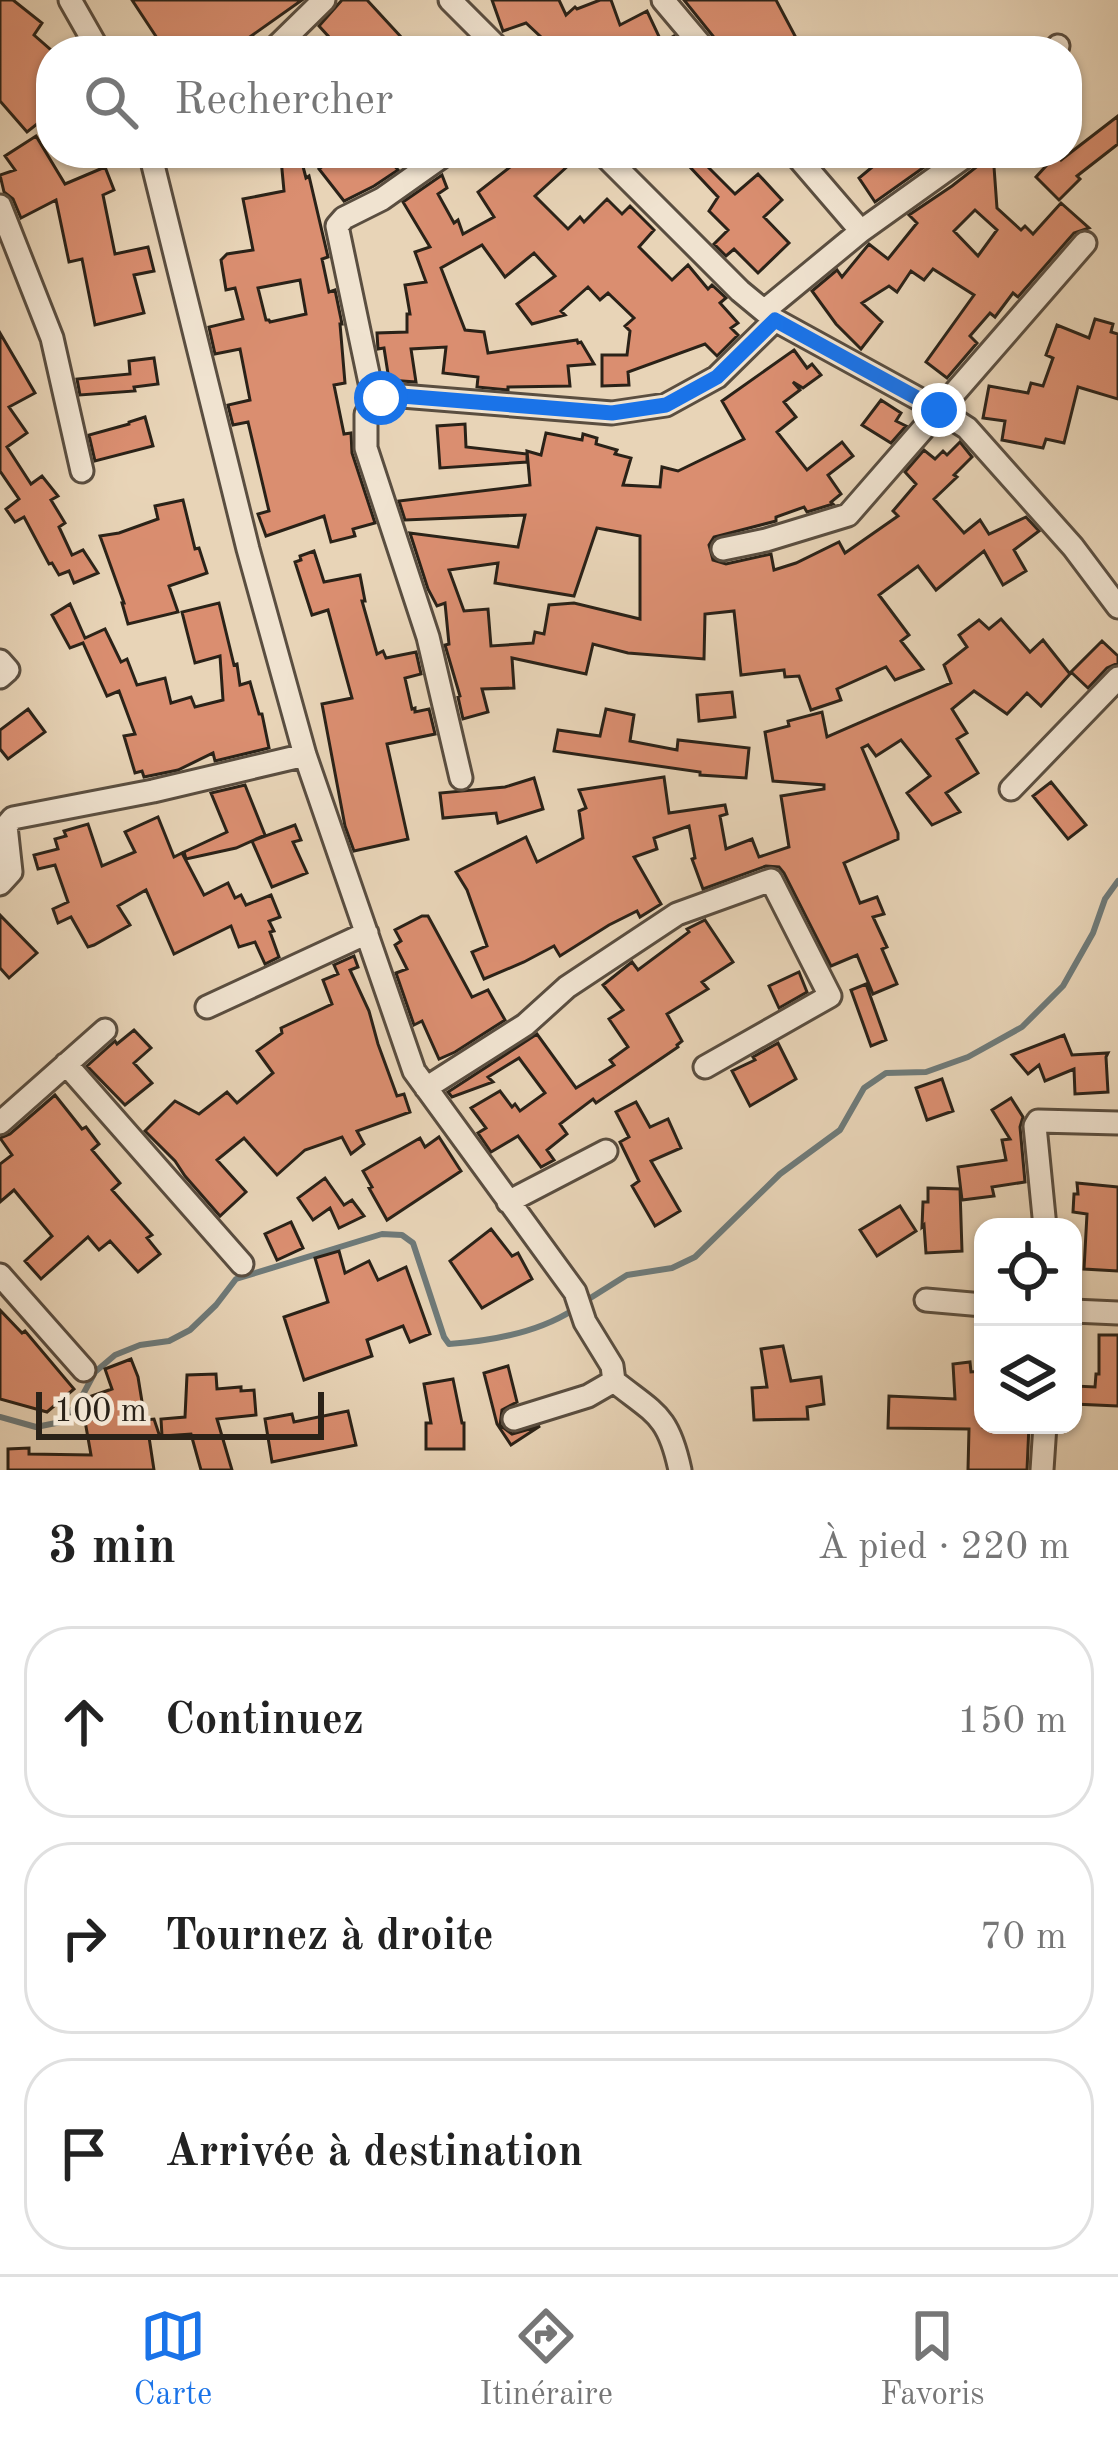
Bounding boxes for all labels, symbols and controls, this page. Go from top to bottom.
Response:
search box [36,36,1082,168]
icon: search [78,69,144,135]
text: Rechercher [174,79,393,124]
route start [354,371,408,425]
route end [912,383,966,437]
map controls [974,1218,1082,1434]
button: locate [974,1218,1082,1326]
button: layers [974,1326,1082,1434]
scale bar [36,1386,324,1439]
text: 100 m [54,1396,147,1429]
text: 3 min [48,1523,176,1574]
text: À pied · 220 m [818,1528,1070,1567]
icon: ahead [51,1689,117,1755]
text: Continuez [165,1699,364,1744]
text: 150 m [957,1702,1067,1741]
icon: right [51,1905,117,1971]
text: Tournez à droite [165,1915,494,1960]
text: 70 m [980,1918,1067,1957]
icon: arrive [51,2121,117,2187]
text: Arrivée à destination [165,2131,583,2176]
tab: Carte [133,2303,212,2416]
tab: Itinéraire [479,2303,613,2416]
tab: Favoris [880,2303,985,2416]

